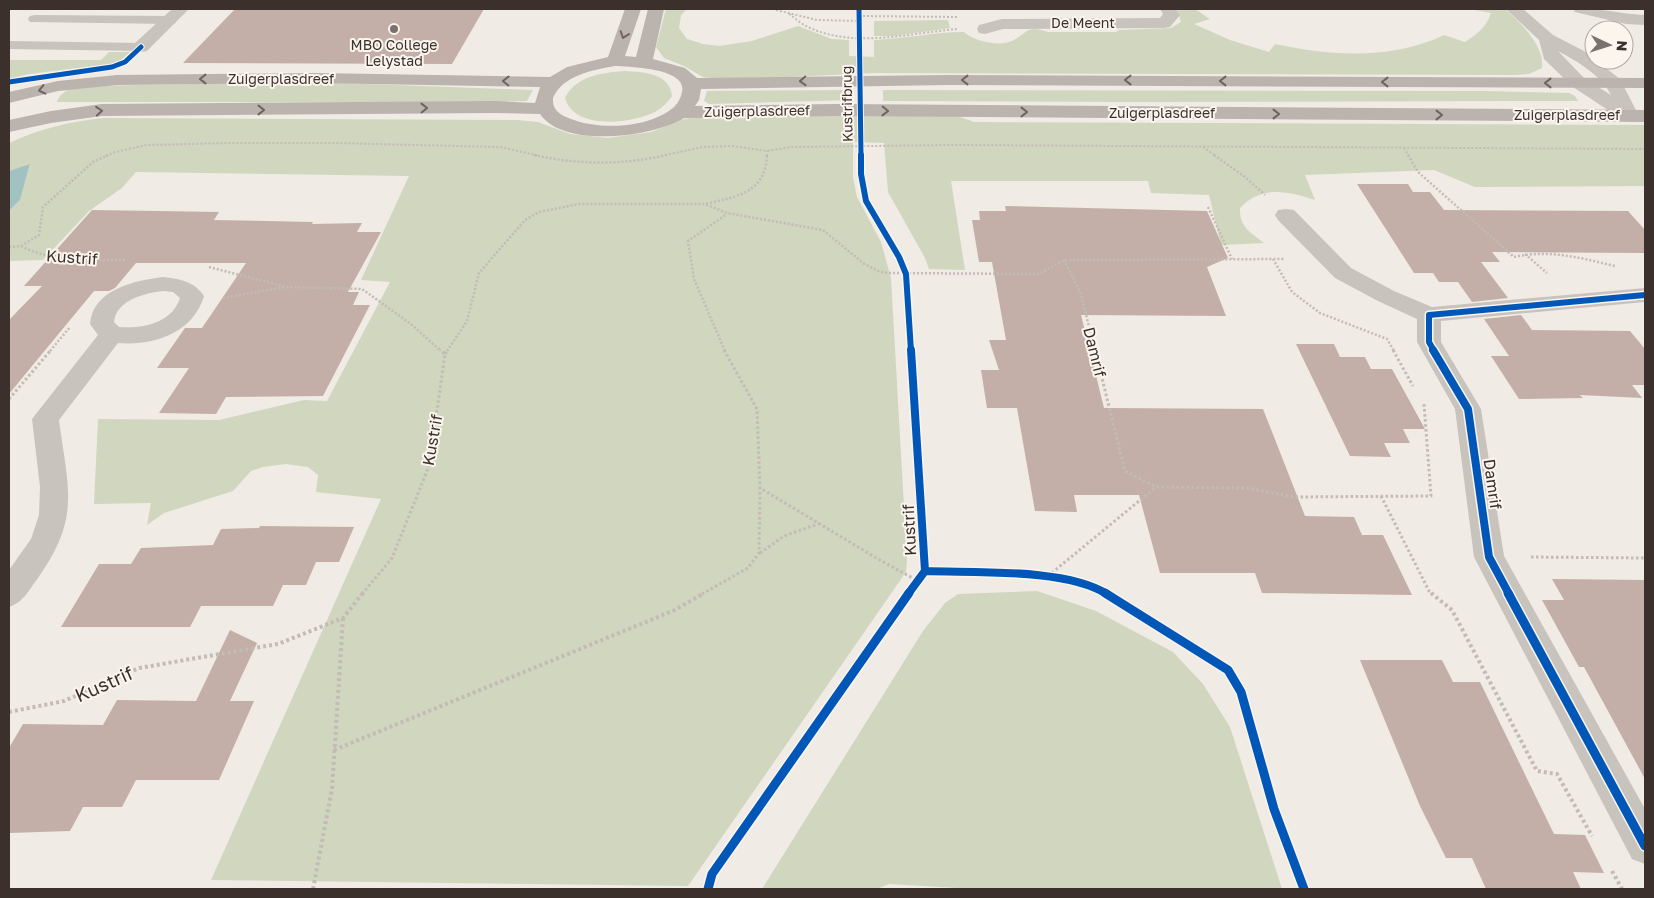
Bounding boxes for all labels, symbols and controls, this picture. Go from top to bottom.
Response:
street label: De Meent [1051,14,1115,31]
north arrow [1584,20,1634,70]
marker: MBO College Lelystad [388,23,400,35]
one-way arrow [620,30,630,39]
place label: MBO College Lelystad [351,36,437,69]
text: N [1614,40,1631,52]
street label: Kustrifbrug [837,66,856,142]
street label: Zuigerplasdreef [228,70,334,87]
one-way arrow [199,74,207,84]
one-way arrow [961,75,968,85]
one-way arrow [1123,75,1131,86]
one-way arrow [502,76,510,86]
one-way arrow [798,76,806,86]
one-way arrow [1219,76,1226,86]
one-way arrow [1381,77,1389,87]
one-way arrow [1544,78,1552,88]
one-way arrow [37,84,46,95]
street label: Zuigerplasdreef [704,101,810,120]
one-way arrow [420,103,428,113]
street label: Zuigerplasdreef [1109,104,1215,121]
one-way arrow [258,105,266,115]
one-way arrow [95,106,103,117]
one-way arrow [882,106,890,116]
street label: Zuigerplasdreef [1514,106,1620,123]
one-way arrow [1021,107,1029,117]
one-way arrow [1272,109,1280,119]
one-way arrow [1435,110,1443,120]
street label: Kustrif [46,245,99,269]
street label: Damrif [1079,325,1111,379]
street label: Kustrif [418,413,446,467]
street label: Damrif [1480,457,1506,511]
street label: Kustrif [898,504,920,556]
street label: Kustrif [71,661,137,707]

